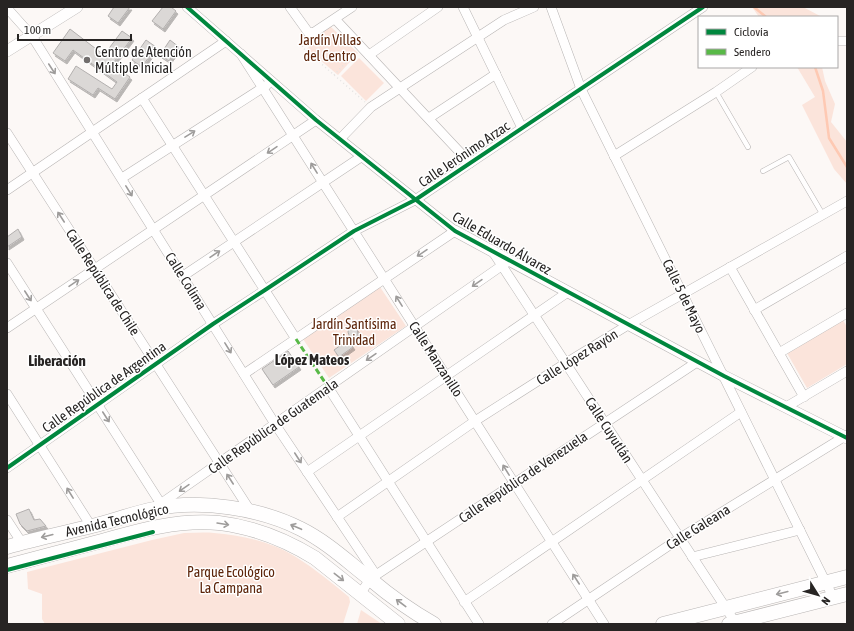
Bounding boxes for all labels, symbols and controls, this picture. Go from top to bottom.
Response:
scale bar [18,16,131,42]
legend [698,16,838,68]
text: 100 m [24,23,51,37]
text: Ciclovía [734,25,768,39]
park label: Jardín Villas del Centro [299,32,361,64]
place label: Centro de Atención Múltiple Inicial [95,44,192,76]
text: Sendero [734,45,771,59]
marker: Centro de Atención Múltiple Inicial [82,55,92,65]
one-way arrow [49,63,57,75]
street label: Calle Jerónimo Arzac [415,117,513,190]
one-way arrow [184,130,196,138]
one-way arrow [267,146,278,154]
one-way arrow [309,162,317,174]
one-way arrow [125,185,134,196]
street label: Calle Eduardo Álvarez [450,208,554,278]
one-way arrow [57,211,65,222]
street label: Calle República de Chile [63,226,143,338]
street label: Calle Colima [162,249,210,313]
one-way arrow [417,249,428,257]
one-way arrow [209,250,220,258]
street label: Calle 5 de Mayo [659,257,709,335]
one-way arrow [68,279,79,287]
one-way arrow [472,279,483,287]
one-way arrow [24,290,32,301]
one-way arrow [394,295,402,307]
park label: Jardín Santísima Trinidad [312,316,396,348]
street label: Calle Manzanillo [406,318,466,400]
street label: Calle López Rayón [533,326,621,388]
street label: Calle República de Argentina [39,338,169,436]
one-way arrow [224,342,232,353]
district label: López Mateos [275,351,350,368]
district label: Liberación [28,352,86,369]
one-way arrow [366,353,377,361]
street label: Calle República de Guatemala [205,375,341,477]
street label: Calle Cuyutlán [582,394,636,466]
one-way arrow [102,411,110,422]
street label: Calle República de Venezuela [456,428,590,526]
one-way arrow [294,452,302,463]
one-way arrow [502,465,510,476]
one-way arrow [226,474,234,485]
one-way arrow [179,484,190,492]
one-way arrow [66,488,74,499]
street label: Avenida Tecnológico [64,500,170,540]
street label: Calle Galeana [663,501,733,553]
one-way arrow [216,520,229,528]
one-way arrow [291,523,303,530]
one-way arrow [41,533,54,540]
park label: Parque Ecológico La Campana [187,564,275,596]
one-way arrow [334,572,345,581]
one-way arrow [572,574,580,585]
north arrow [798,575,838,615]
one-way arrow [776,590,789,598]
text: N [819,595,833,607]
one-way arrow [396,599,407,607]

